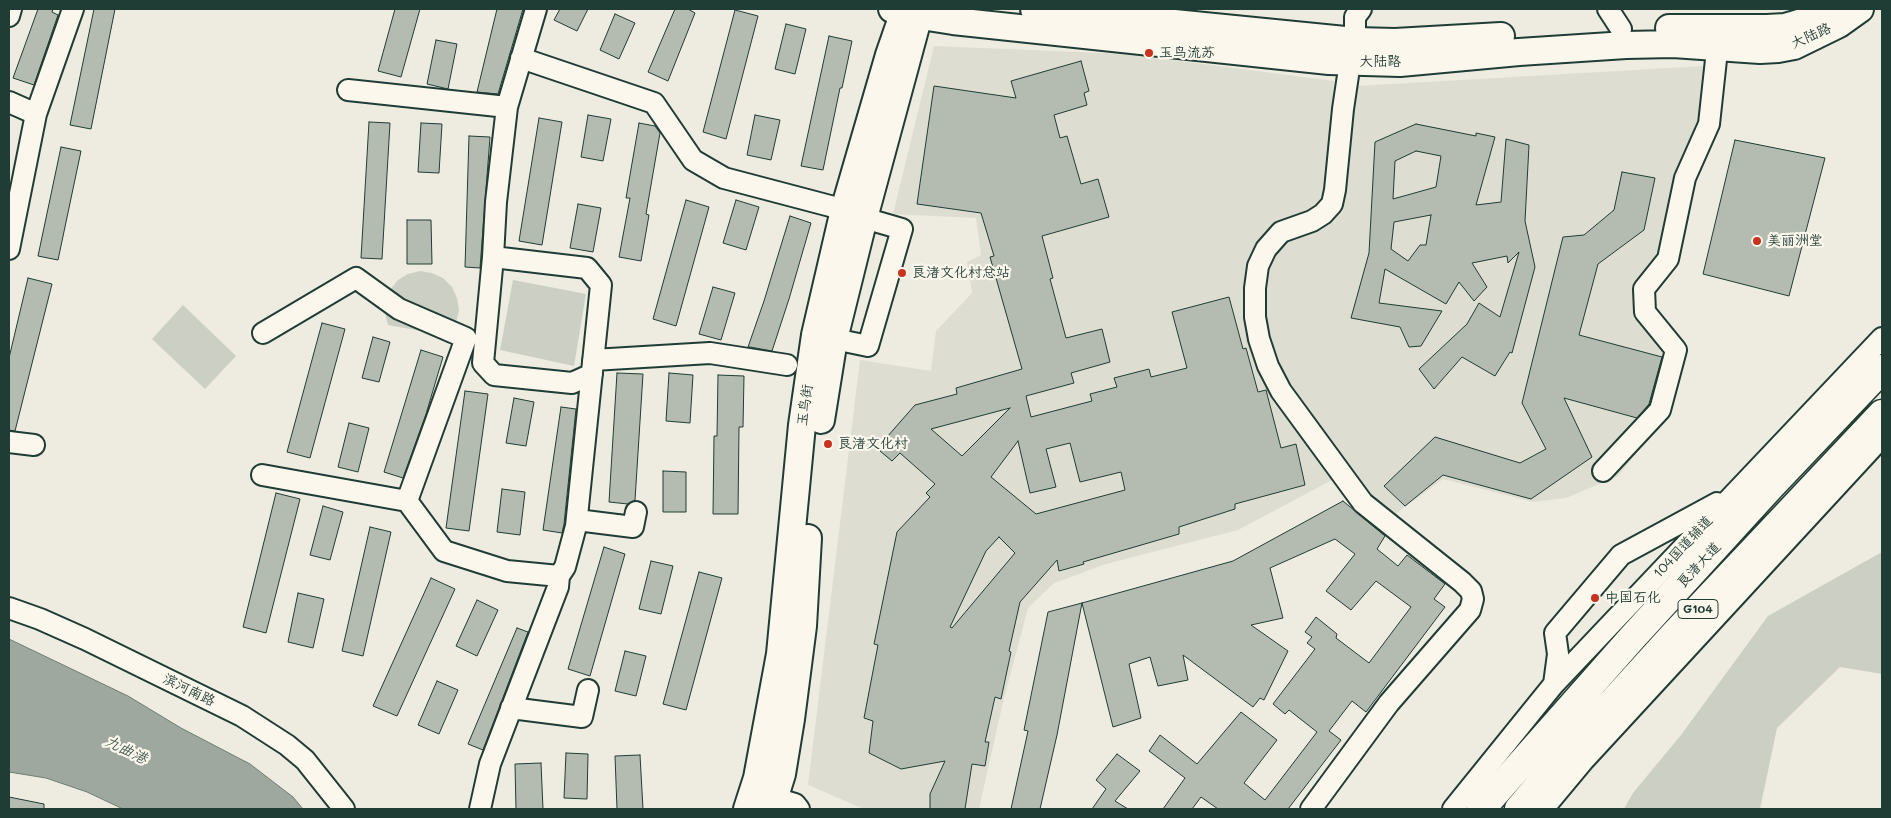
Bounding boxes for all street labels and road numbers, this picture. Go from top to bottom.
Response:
street label: 大陆路 [1788,20,1834,52]
street label: 大陆路 [1359,54,1401,70]
street label: 玉鸟街 [794,383,816,427]
street label: 104国道辅道 [1650,512,1716,582]
street label: 良渚大道 [1674,539,1724,591]
road number: G104 [1678,600,1718,618]
street label: 滨河南路 [160,670,218,710]

